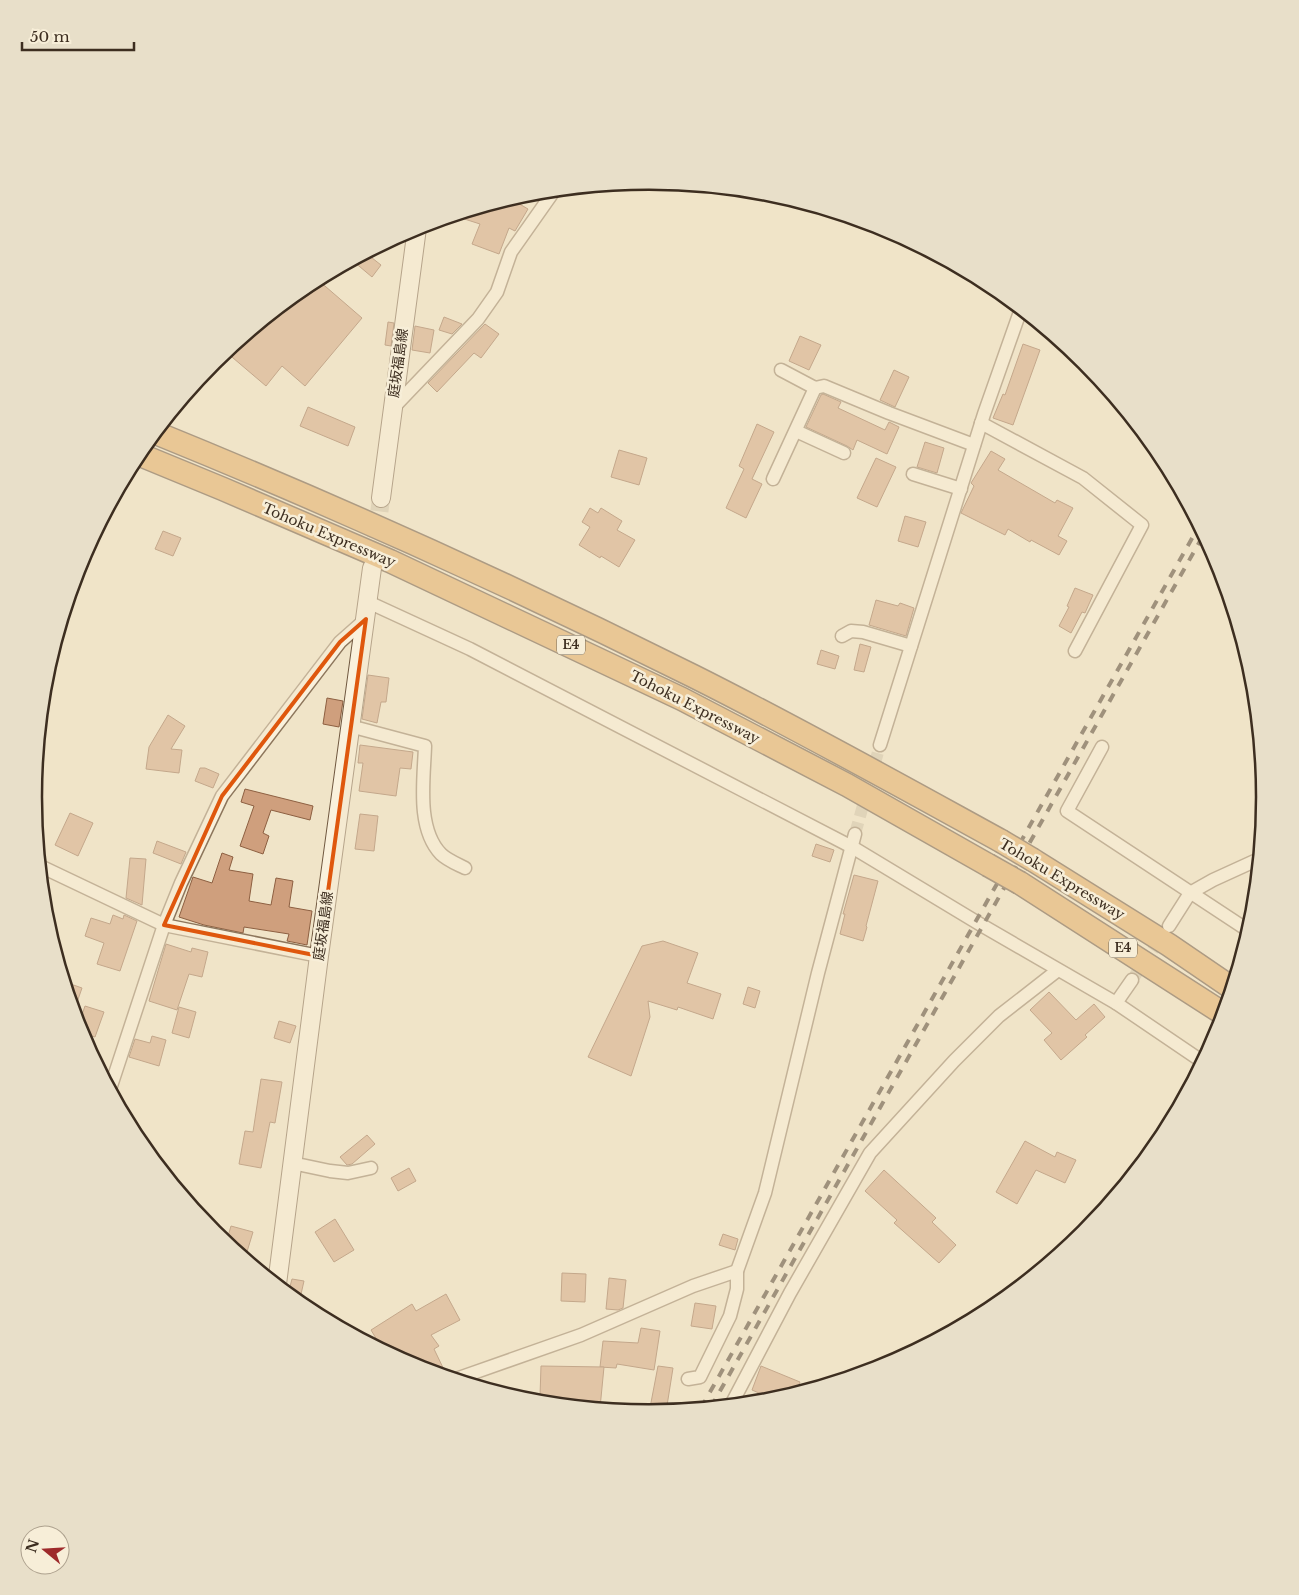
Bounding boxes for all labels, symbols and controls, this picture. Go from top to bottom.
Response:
scale bar [22,20,135,52]
text: 50 m [30,27,70,46]
street label: 庭坂福島線 [384,327,412,399]
street label: Tohoku Expressway [260,499,398,571]
road number: E4 [557,636,585,654]
street label: Tohoku Expressway [627,666,763,748]
street label: Tohoku Expressway [996,834,1128,924]
street label: 庭坂福島線 [309,890,337,962]
road number: E4 [1109,938,1137,958]
north arrow [20,1525,70,1575]
text: N [22,1537,43,1555]

